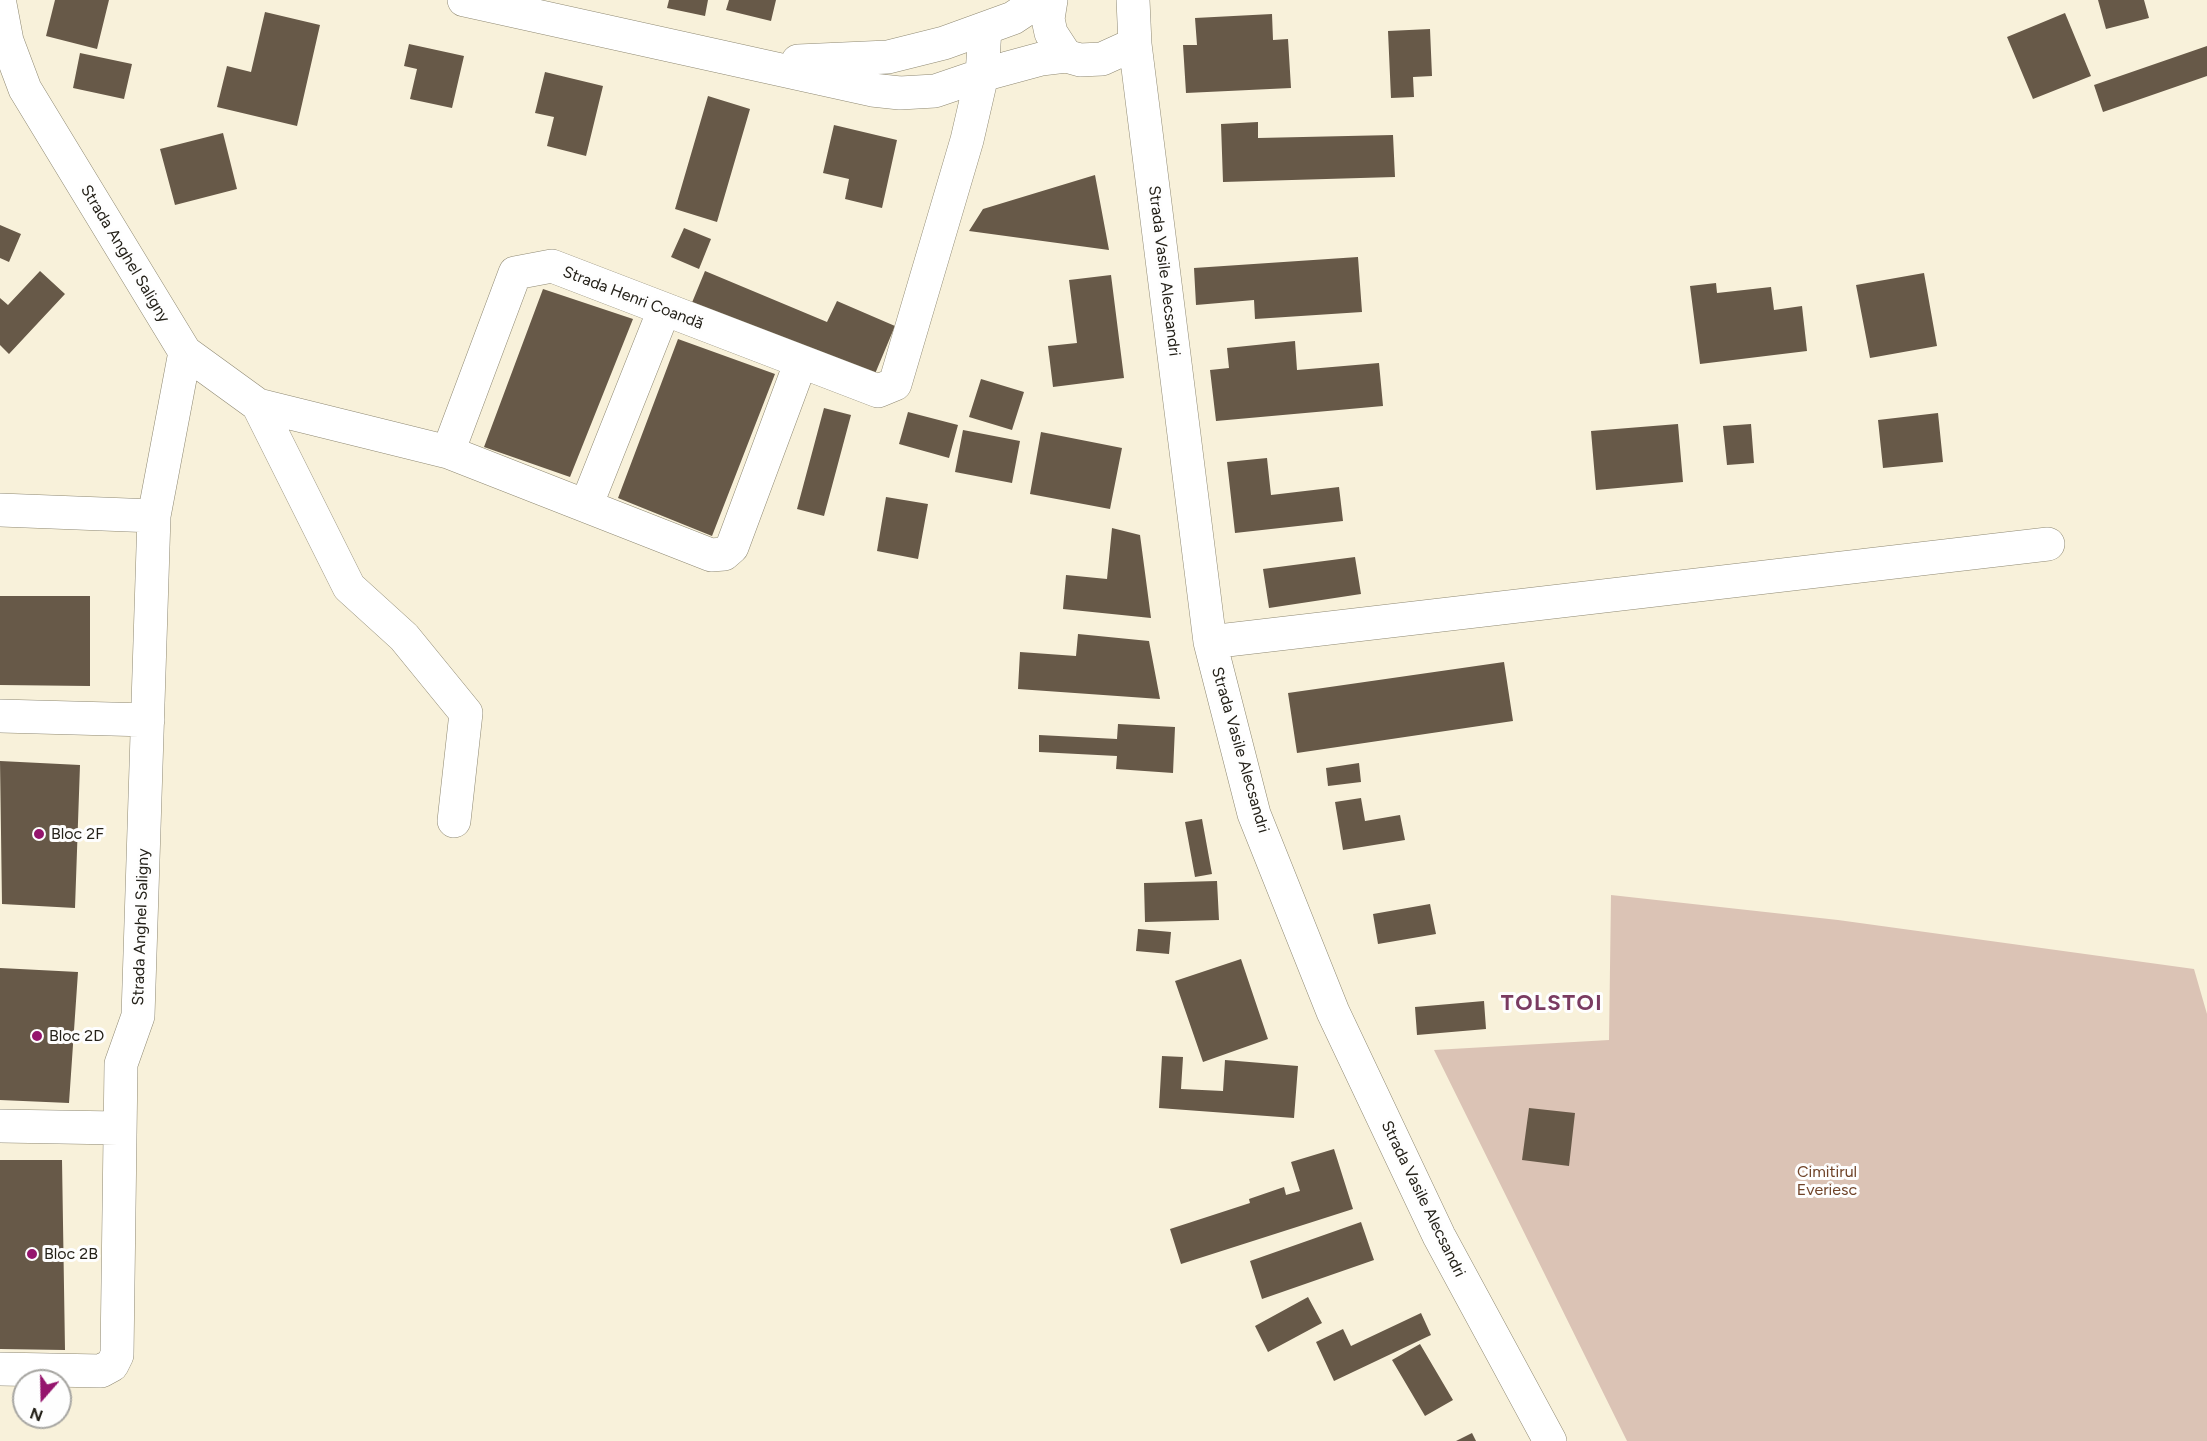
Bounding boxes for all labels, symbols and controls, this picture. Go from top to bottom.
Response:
street label: Strada Anghel Saligny [76,182,174,326]
street label: Strada Vasile Alecsandri [1144,185,1184,357]
street label: Strada Henri Coandă [560,262,706,334]
street label: Strada Vasile Alecsandri [1207,665,1273,835]
place label: Bloc 2F [51,824,104,844]
marker: Bloc 2F [32,827,46,841]
street label: Strada Anghel Saligny [129,848,153,1006]
district label: TOLSTOI [1501,991,1603,1017]
place label: Bloc 2D [49,1026,104,1046]
marker: Bloc 2D [30,1029,44,1043]
street label: Strada Vasile Alecsandri [1377,1118,1469,1280]
park label: Cimitirul Everiesc [1797,1162,1857,1200]
place label: Bloc 2B [44,1244,98,1264]
marker: Bloc 2B [25,1247,39,1261]
north arrow [12,1369,72,1429]
text: N [27,1403,45,1426]

